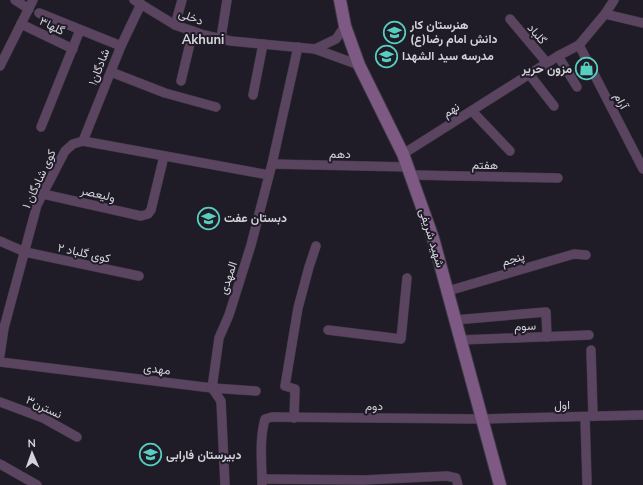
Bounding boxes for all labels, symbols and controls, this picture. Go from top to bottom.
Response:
street label: دخلی [176,5,206,29]
street label: گلها۳ [37,13,67,39]
place label: هنرستان کار دانش امام رضا(ع) [409,17,498,47]
school or university icon: هنرستان کار دانش امام رضا(ع) [382,19,408,45]
street label: گلباد [524,20,550,48]
district label: Akhuni [182,31,224,49]
school or university icon: مدرسه سید الشهدا [374,43,400,69]
street label: شادگان۱ [85,46,113,88]
place label: مدرسه سید الشهدا [402,48,494,64]
shop icon: مزون حریر [574,56,600,82]
place label: مزون حریر [521,61,572,77]
street label: آرام [610,90,632,113]
street label: نهم [440,99,462,121]
street label: دهم [329,146,351,162]
street label: کوی شادگان ۱ [18,147,60,211]
street label: هفتم [472,157,498,173]
street label: ولیعصر [78,182,117,206]
school or university icon: دبستان عفت [196,205,222,231]
street label: شهید شریفی [415,207,449,269]
place label: دبستان عفت [224,210,287,226]
street label: کوی گلباد ۲ [56,240,112,266]
street label: پنجم [499,248,527,270]
street label: المهدی [215,259,241,297]
street label: سوم [514,318,536,334]
street label: مهدی [143,359,171,379]
street label: نسترن۳ [23,392,65,422]
street label: اول [554,397,570,413]
street label: دوم [365,398,383,414]
north arrow [12,433,52,473]
text: N [27,436,36,451]
school or university icon: دبیرستان فارابی [138,442,164,468]
place label: دبیرستان فارابی [166,447,242,463]

